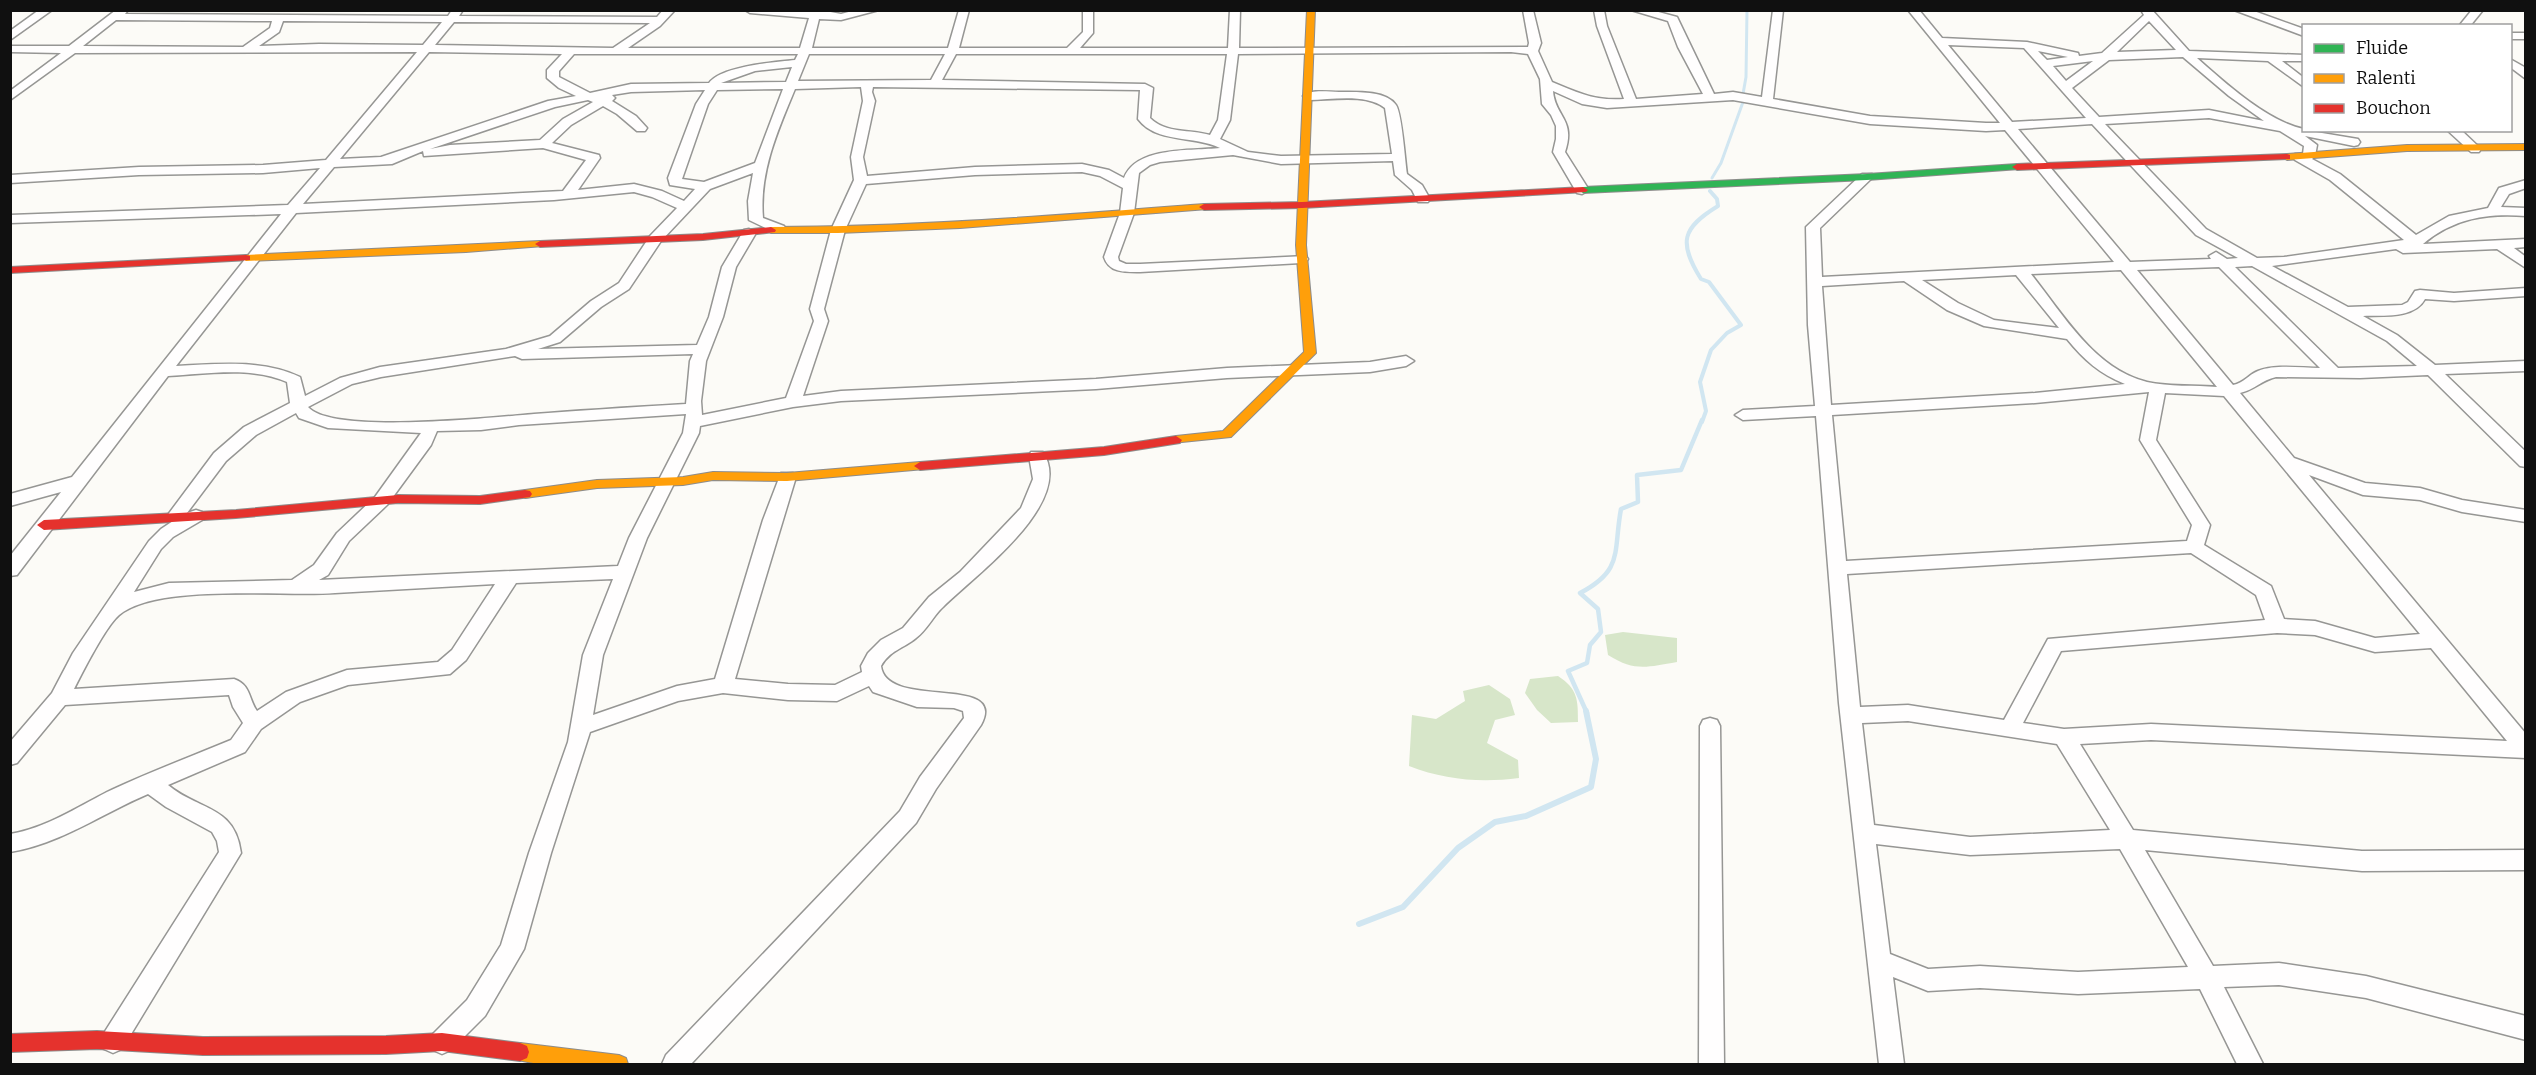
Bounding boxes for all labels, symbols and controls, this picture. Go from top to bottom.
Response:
legend [2302,24,2512,132]
text: Fluide [2356,37,2408,59]
text: Ralenti [2356,67,2416,89]
text: Bouchon [2356,97,2431,119]

